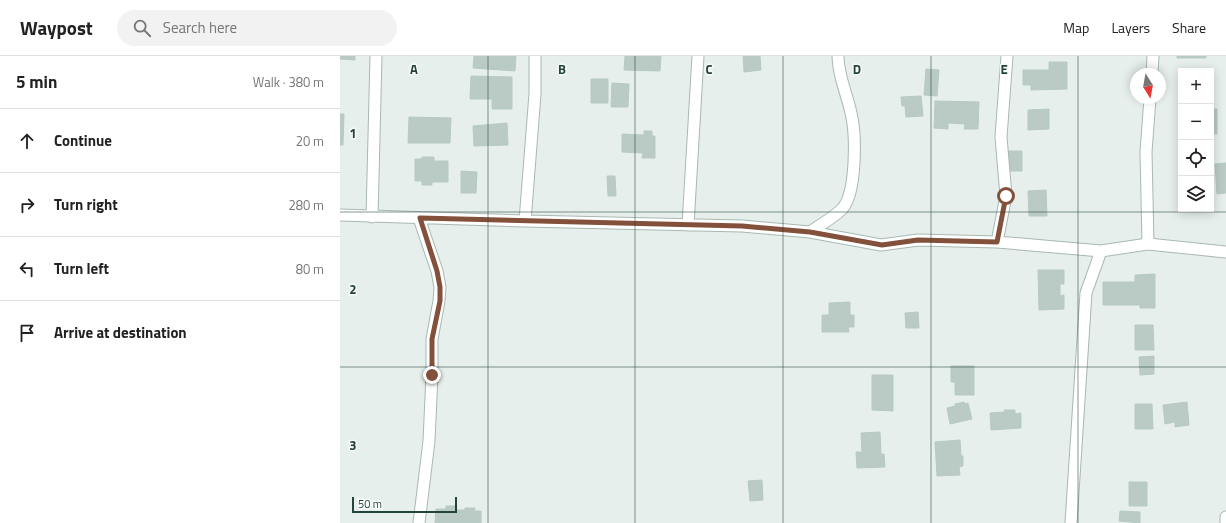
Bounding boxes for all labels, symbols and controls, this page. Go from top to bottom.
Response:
search box [117,10,397,46]
text: Waypost [20,13,93,42]
text: Search here [163,16,237,39]
icon: search [131,17,153,39]
text: Map [1063,17,1089,38]
text: Layers [1111,17,1150,38]
text: Share [1172,17,1206,38]
text: A [410,59,418,79]
text: B [558,59,566,79]
text: C [705,59,713,79]
text: D [853,59,861,79]
text: E [1000,59,1008,79]
north arrow [1130,68,1166,104]
map controls [1178,68,1214,212]
button: + [1178,68,1214,104]
text: 5 min [16,69,57,95]
text: Walk · 380 m [253,72,324,92]
button: − [1178,104,1214,140]
text: 1 [349,123,357,143]
text: Continue [54,129,112,152]
icon: ahead [16,130,38,152]
text: 20 m [296,131,324,151]
button: locate [1178,140,1214,176]
button: layers [1178,176,1214,212]
route start [997,187,1015,205]
text: Turn right [54,193,118,216]
icon: right [16,194,38,216]
text: 280 m [288,195,324,215]
text: Turn left [54,257,109,280]
icon: left [16,258,38,280]
text: 80 m [296,259,324,279]
text: 2 [349,279,357,299]
text: Arrive at destination [54,321,187,344]
icon: arrive [16,322,38,344]
route end [423,366,441,384]
text: 3 [349,435,357,455]
scale bar [352,495,457,514]
text: 50 m [358,496,382,512]

